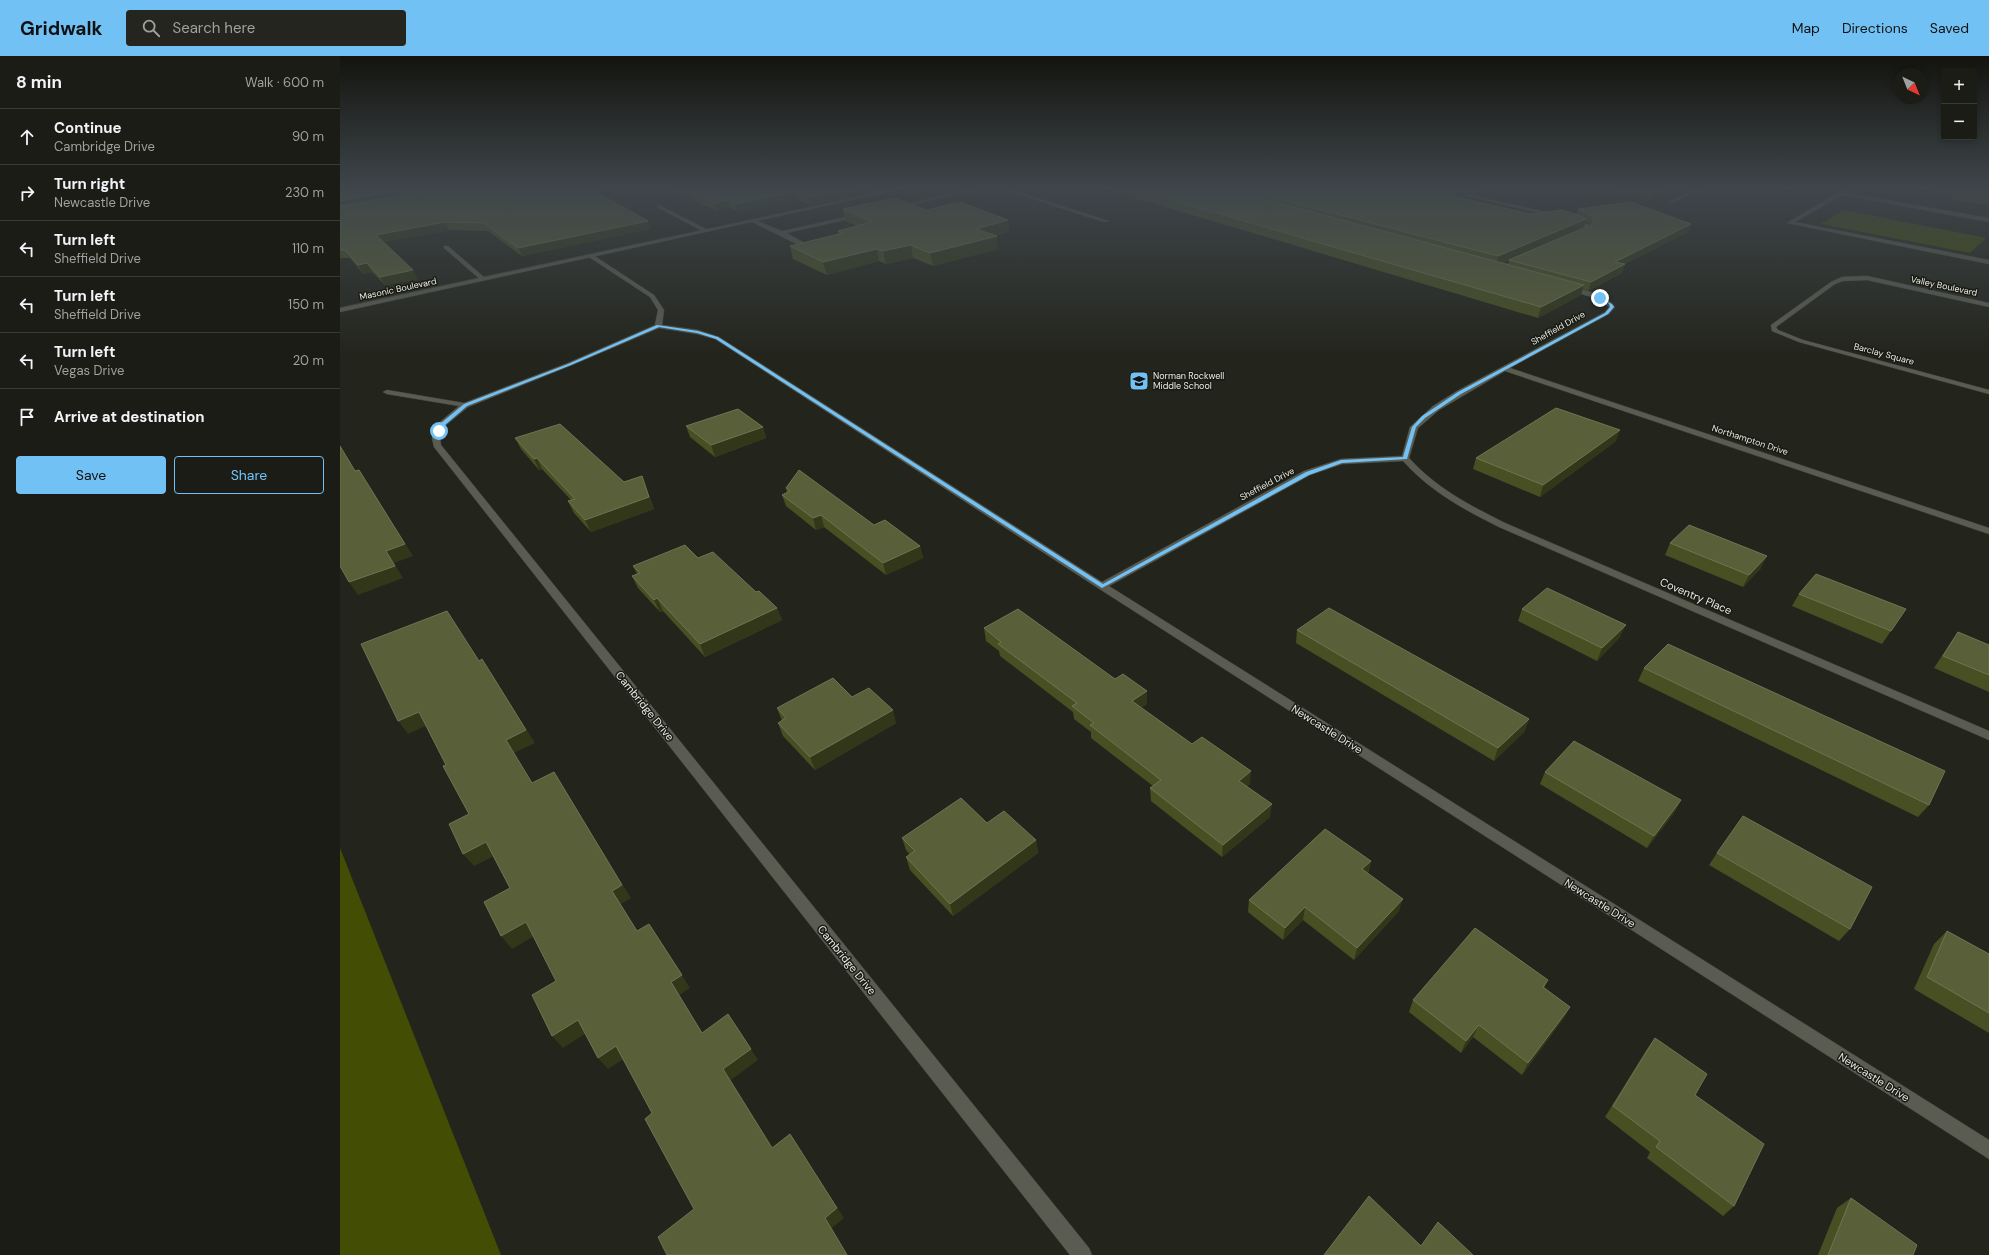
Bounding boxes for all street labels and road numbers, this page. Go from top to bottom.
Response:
street label: Valley Boulevard [1910,273,1979,299]
street label: Masonic Boulevard [358,275,438,303]
street label: Sheffield Drive [1529,308,1587,348]
street label: Barclay Square [1853,340,1915,368]
street label: Northampton Drive [1710,422,1790,458]
street label: Sheffield Drive [1238,465,1296,503]
street label: Coventry Place [1658,575,1734,617]
street label: Cambridge Drive [613,668,677,744]
street label: Newcastle Drive [1289,702,1365,756]
street label: Newcastle Drive [1562,876,1638,930]
street label: Cambridge Drive [815,922,879,998]
street label: Newcastle Drive [1836,1050,1912,1104]

